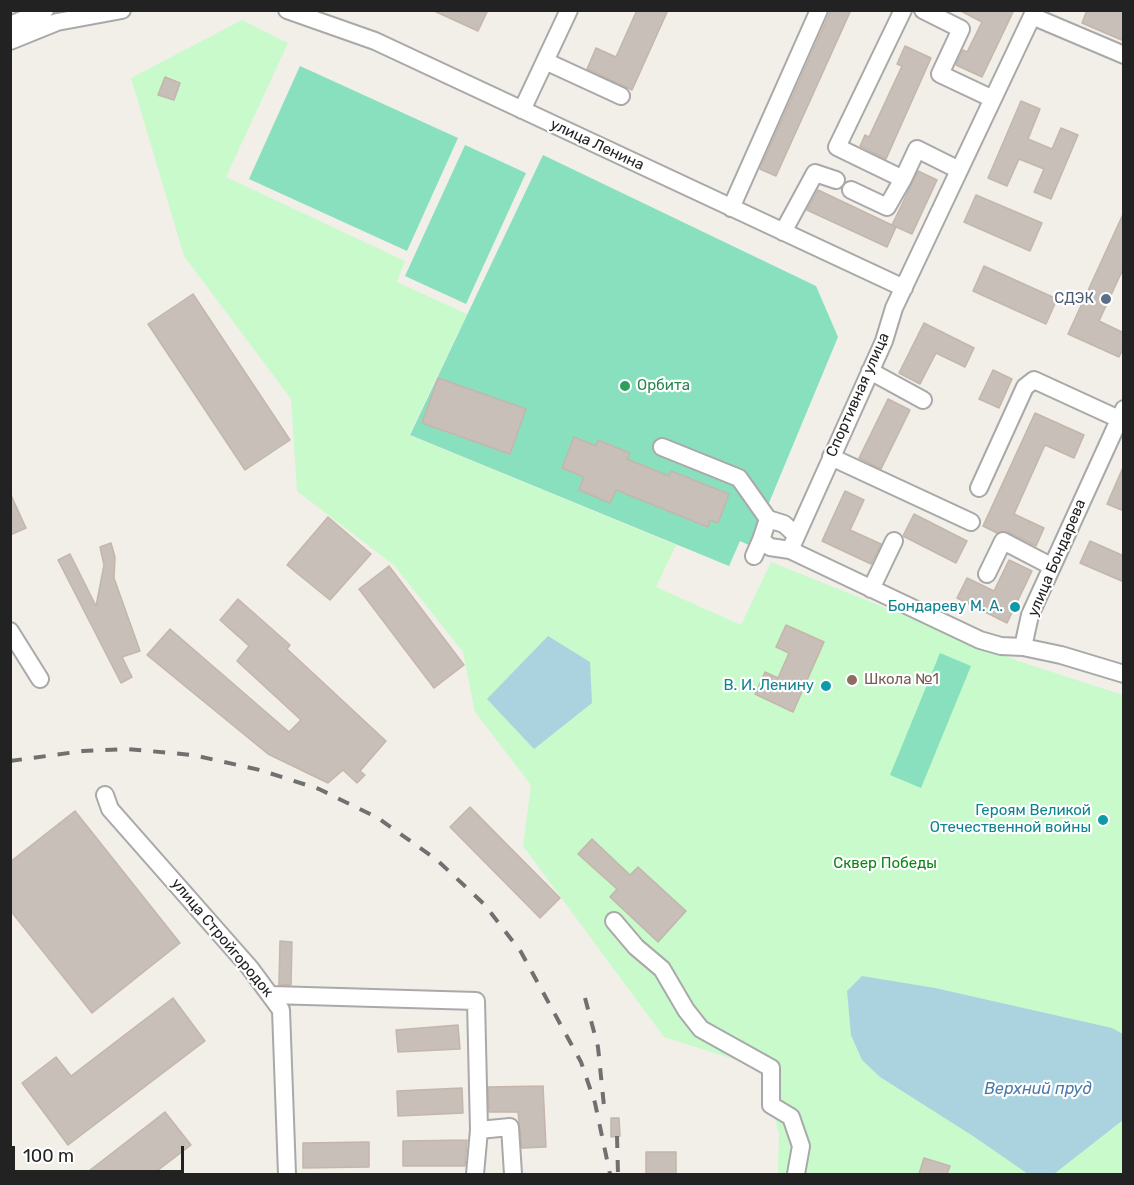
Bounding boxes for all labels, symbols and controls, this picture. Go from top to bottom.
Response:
street label: улица Ленина [547,115,647,175]
place label: СДЭК [1054,290,1094,308]
marker: СДЭК [1099,292,1113,306]
street label: Спортивная улица [823,330,893,460]
place label: Орбита [637,377,690,395]
marker: Орбита [618,379,632,393]
street label: улица Бондарева [1024,497,1090,619]
place label: Бондареву М. А. [888,598,1003,616]
marker: Бондареву М. А. [1008,600,1022,614]
place label: Школа №1 [864,671,939,689]
marker: Школа №1 [845,673,859,687]
place label: В. И. Ленину [723,677,814,695]
marker: В. И. Ленину [819,679,833,693]
place label: Героям Великой Отечественной войны [930,802,1091,837]
marker: Героям Великой Отечественной войны [1096,813,1110,827]
park label: Сквер Победы [833,855,937,873]
street label: улица Стройгородок [167,875,277,1001]
water label: Верхний пруд [984,1079,1092,1099]
scale bar [15,1134,188,1172]
text: 100 m [23,1145,74,1167]

